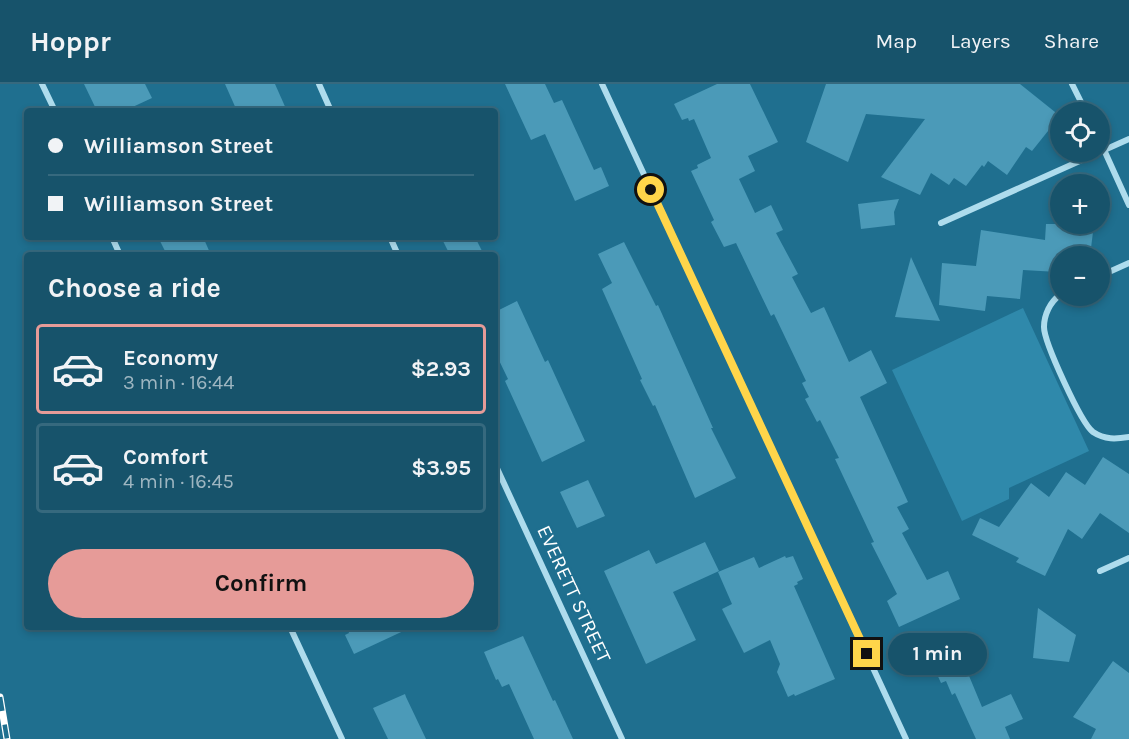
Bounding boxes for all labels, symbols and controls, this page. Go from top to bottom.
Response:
text: Hoppr [30,25,111,58]
text: Map [875,29,917,53]
text: Layers [950,29,1011,53]
text: Share [1044,29,1099,53]
map controls [1050,102,1110,306]
button: locate [1050,102,1110,162]
text: Williamson Street [84,133,273,159]
button: + [1050,174,1110,234]
route start [637,176,664,203]
text: Williamson Street [84,191,273,217]
button: − [1050,246,1110,306]
text: Choose a ride [48,272,221,304]
icon: car [51,342,105,396]
text: Economy [123,345,218,371]
text: $2.93 [411,356,471,382]
text: 3 min · 16:44 [123,371,234,394]
icon: car [51,441,105,495]
text: Comfort [123,444,208,470]
text: $3.95 [411,455,471,481]
text: 4 min · 16:45 [123,470,234,493]
street label: EVERETT STREET [532,522,616,666]
button: Confirm [48,549,474,618]
callout: 1 min [888,633,987,675]
route end [853,640,880,667]
text: 1 min [912,642,963,665]

